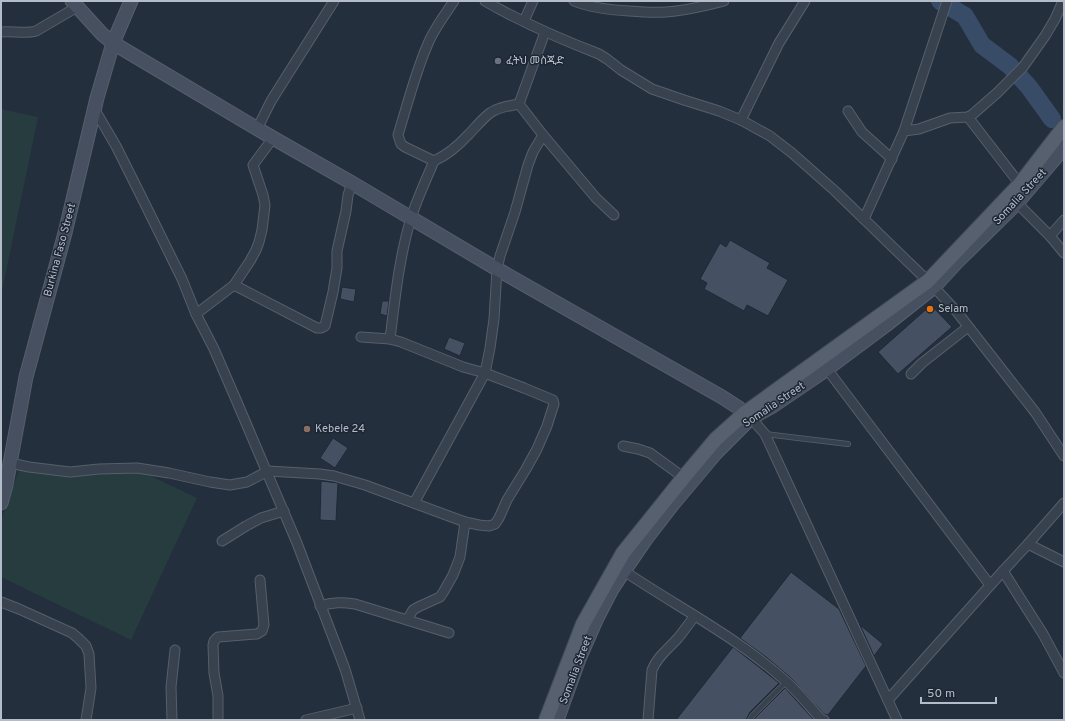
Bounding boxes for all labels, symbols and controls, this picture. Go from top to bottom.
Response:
place label: ፈትህ መስጂድ [506,54,564,68]
marker: ፈትህ መስጂድ [493,56,503,66]
street label: Somalia Street [990,166,1050,228]
street label: Burkina Faso Street [41,202,79,298]
place label: Selam [938,302,968,316]
marker: Selam [925,304,935,314]
street label: Somalia Street [740,379,808,431]
place label: Kebele 24 [315,422,365,436]
marker: Kebele 24 [302,424,312,434]
street label: Somalia Street [557,634,595,706]
scale bar [921,679,996,705]
text: 50 m [927,686,955,702]

